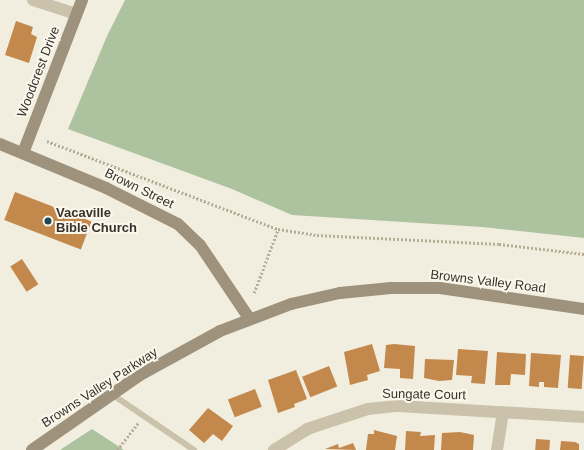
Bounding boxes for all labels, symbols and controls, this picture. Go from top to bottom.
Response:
street label: Woodcrest Drive [15,24,63,120]
street label: Brown Street [102,166,176,212]
place label: Vacaville Bible Church [56,206,137,237]
marker: Vacaville Bible Church [43,216,53,226]
street label: Browns Valley Road [429,267,547,297]
street label: Browns Valley Parkway [39,345,161,431]
street label: Sungate Court [382,386,466,404]

